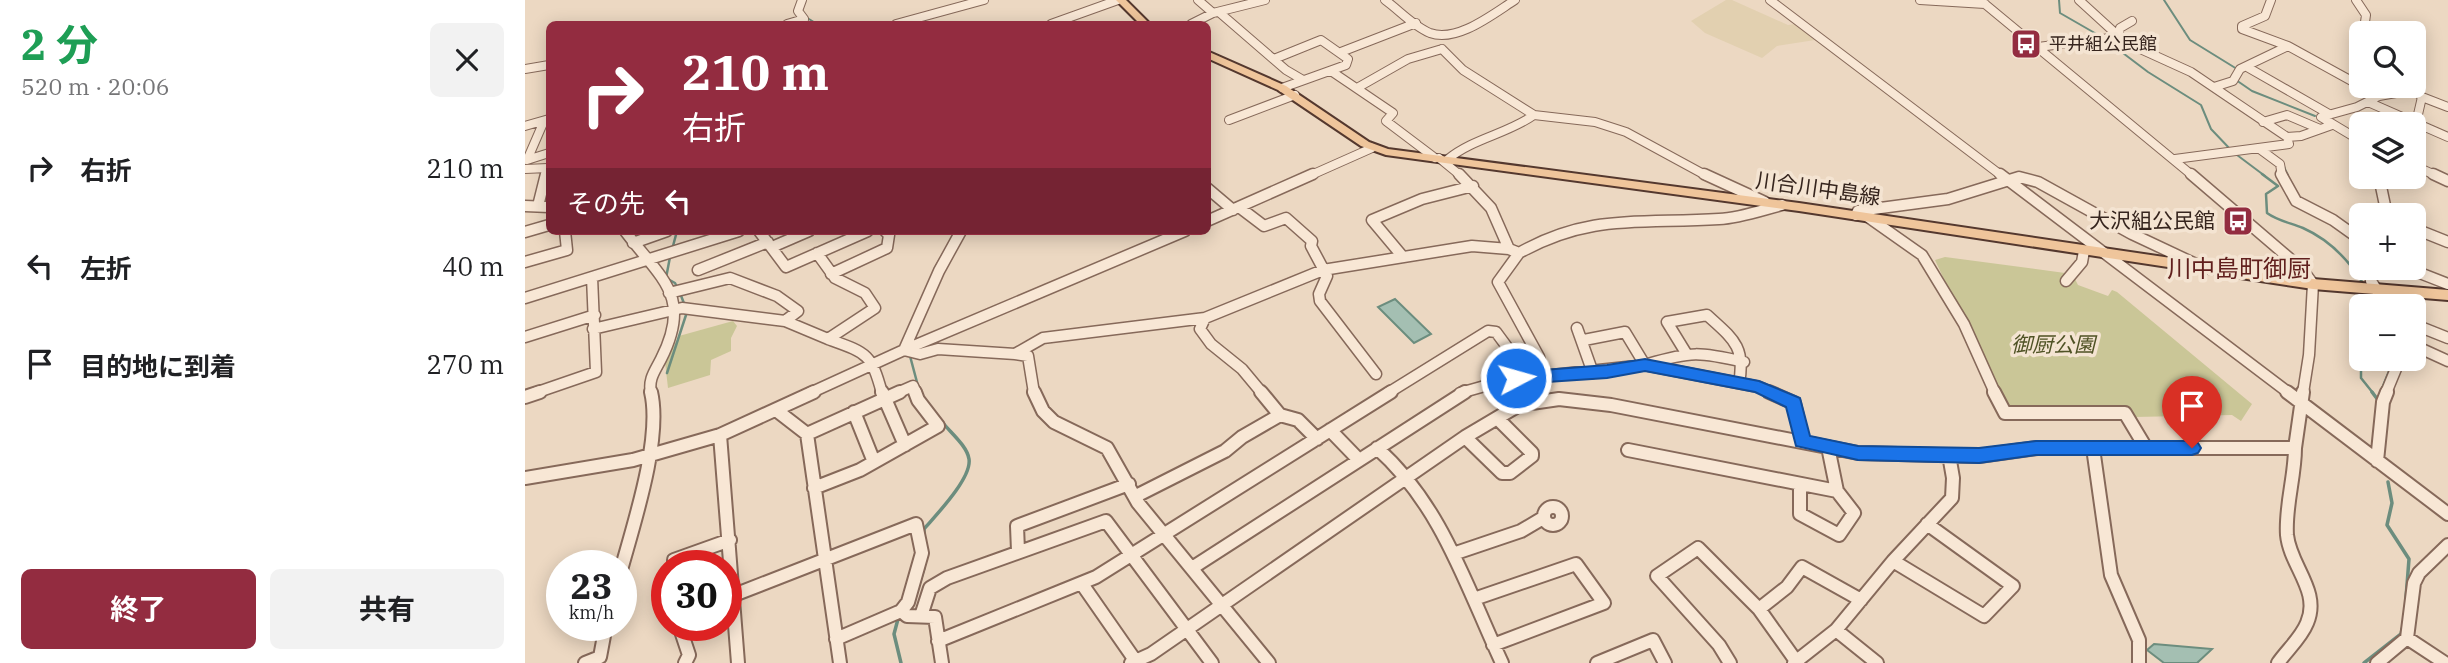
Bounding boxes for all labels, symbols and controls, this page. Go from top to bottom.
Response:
text: 2 分 [21,17,98,72]
map controls [2349,21,2426,371]
button: search [2349,21,2426,98]
button: close [430,23,504,97]
bus stop icon: 平井組公民館 [2009,27,2043,61]
place label: 平井組公民館 [2049,32,2157,55]
text: 210 m [682,40,829,103]
icon: right [567,49,658,140]
text: 520 m · 20:06 [21,71,170,101]
text: 右折 [682,106,746,148]
button: layers [2349,112,2426,189]
icon: right [21,149,59,187]
text: 210 m [426,151,504,185]
text: 右折 [80,153,132,187]
street label: 川合川中島線 [1754,165,1882,211]
icon: left [659,182,697,220]
text: その先 [567,186,645,220]
button: + [2349,203,2426,280]
bus stop icon: 大沢組公民館 [2221,204,2255,238]
place label: 大沢組公民館 [2089,206,2215,234]
icon: left [21,247,59,285]
text: 40 m [442,249,504,283]
text: 左折 [80,251,132,285]
district label: 川中島町御厨 [2167,252,2311,284]
button: − [2349,294,2426,371]
park label: 御厨公園 [2011,330,2098,358]
position arrow [1479,341,1553,415]
icon: arrive [21,345,59,383]
text: 270 m [426,347,504,381]
text: 目的地に到着 [80,349,236,383]
pin [2162,376,2222,448]
icon: arrive [2173,387,2211,425]
speed limit sign: 30 [651,550,742,641]
text: 23 [570,563,613,609]
button: 終了 [21,569,256,649]
button: 共有 [270,569,504,649]
text: km/h [569,601,614,624]

